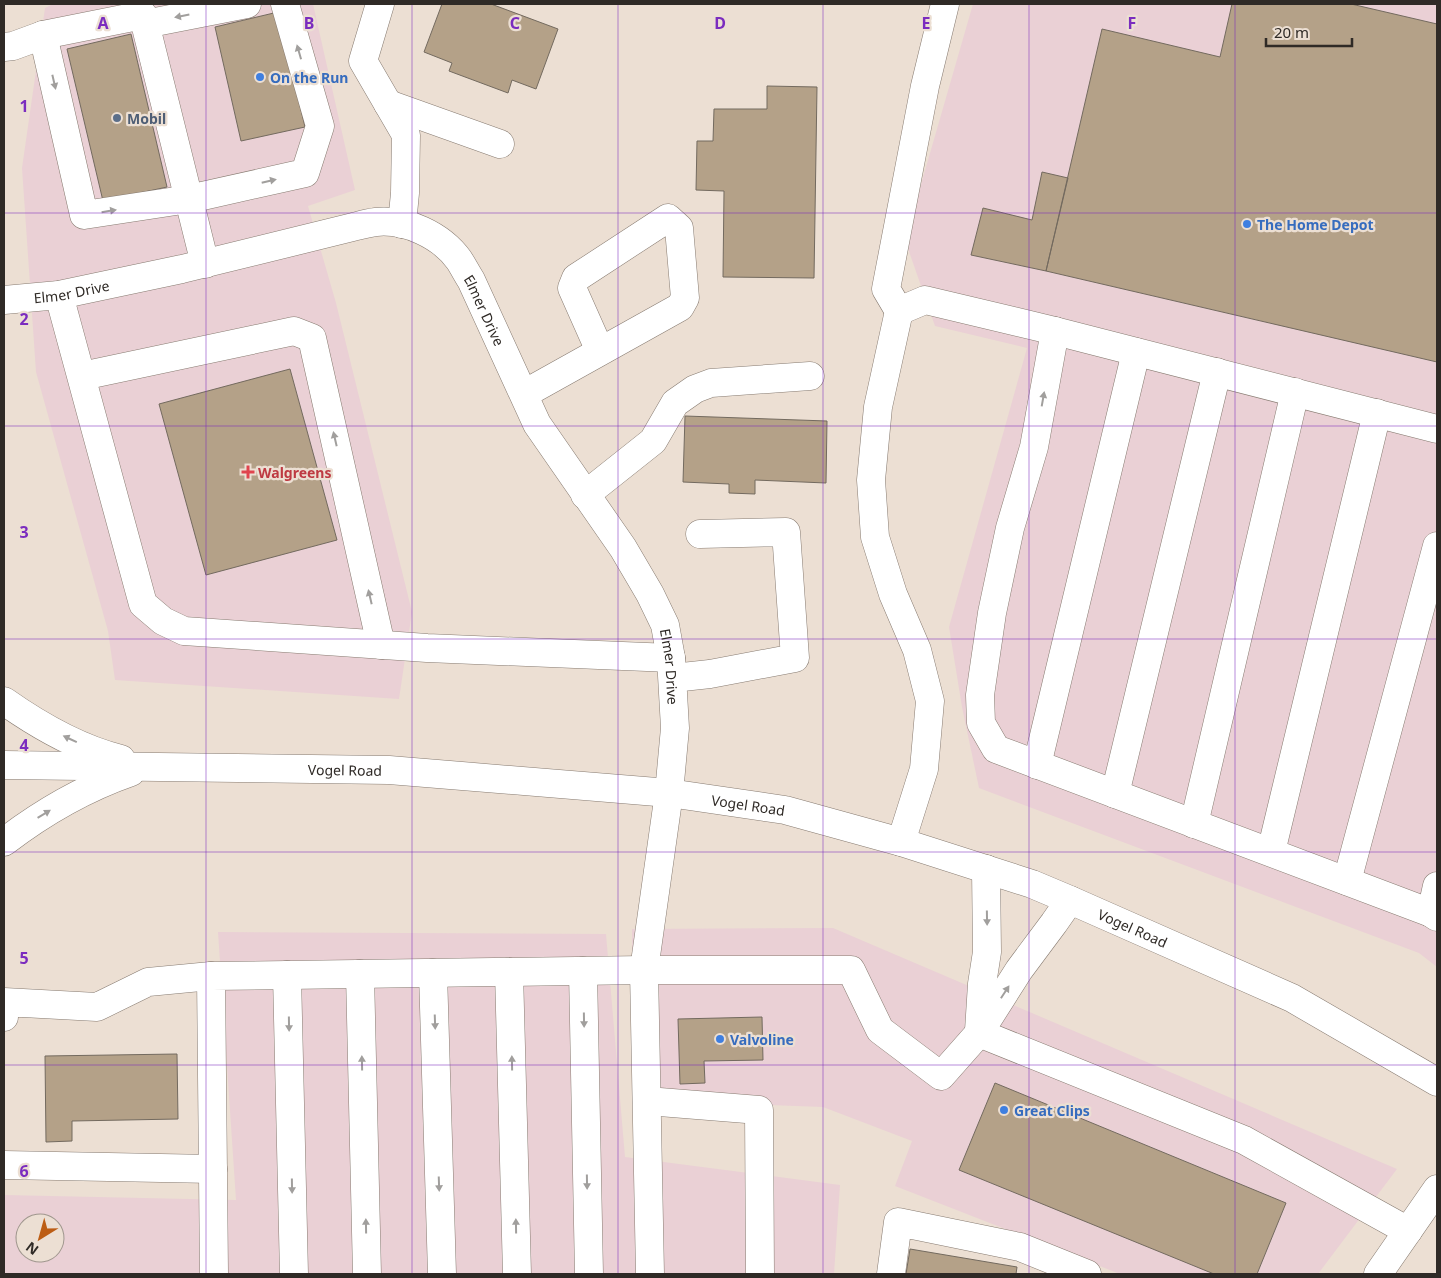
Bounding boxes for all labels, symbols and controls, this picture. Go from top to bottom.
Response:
text: A [97,12,109,34]
text: B [304,12,314,34]
text: C [510,12,520,34]
text: D [714,12,726,34]
text: E [922,12,931,34]
text: F [1128,12,1136,34]
one-way arrow [174,13,190,21]
scale bar [1266,15,1352,47]
text: 20 m [1274,22,1309,42]
one-way arrow [294,45,302,60]
place label: On the Run [270,68,348,87]
marker: On the Run [254,71,266,83]
one-way arrow [50,75,58,90]
text: 1 [19,95,29,117]
place label: Mobil [127,109,166,128]
marker: Mobil [111,112,123,124]
one-way arrow [261,177,276,185]
one-way arrow [102,207,118,215]
place label: The Home Depot [1257,215,1374,234]
marker: The Home Depot [1241,218,1253,230]
street label: Elmer Drive [460,271,509,349]
street label: Elmer Drive [33,275,111,307]
text: 2 [19,308,29,330]
one-way arrow [1039,391,1047,407]
one-way arrow [331,431,339,446]
place label: Walgreens [258,463,332,482]
marker: Walgreens [242,466,254,478]
text: 3 [19,521,29,543]
one-way arrow [366,590,374,605]
street label: Elmer Drive [656,627,683,705]
text: 4 [19,734,29,756]
one-way arrow [63,735,77,743]
street label: Vogel Road [308,759,382,779]
street label: Vogel Road [710,790,786,819]
one-way arrow [37,810,50,819]
street label: Vogel Road [1095,904,1171,951]
one-way arrow [983,910,991,926]
text: 5 [19,947,29,969]
one-way arrow [1000,985,1010,998]
one-way arrow [580,1012,588,1028]
one-way arrow [431,1014,439,1030]
one-way arrow [285,1016,293,1032]
place label: Valvoline [730,1030,794,1049]
marker: Valvoline [714,1033,726,1045]
one-way arrow [358,1055,366,1071]
one-way arrow [507,1055,515,1071]
place label: Great Clips [1014,1101,1090,1120]
marker: Great Clips [998,1104,1010,1116]
text: 6 [19,1160,29,1182]
one-way arrow [583,1174,591,1190]
one-way arrow [435,1176,443,1192]
one-way arrow [288,1178,296,1194]
north arrow [15,1213,65,1263]
one-way arrow [362,1217,370,1233]
one-way arrow [512,1217,520,1233]
text: N [22,1238,42,1260]

